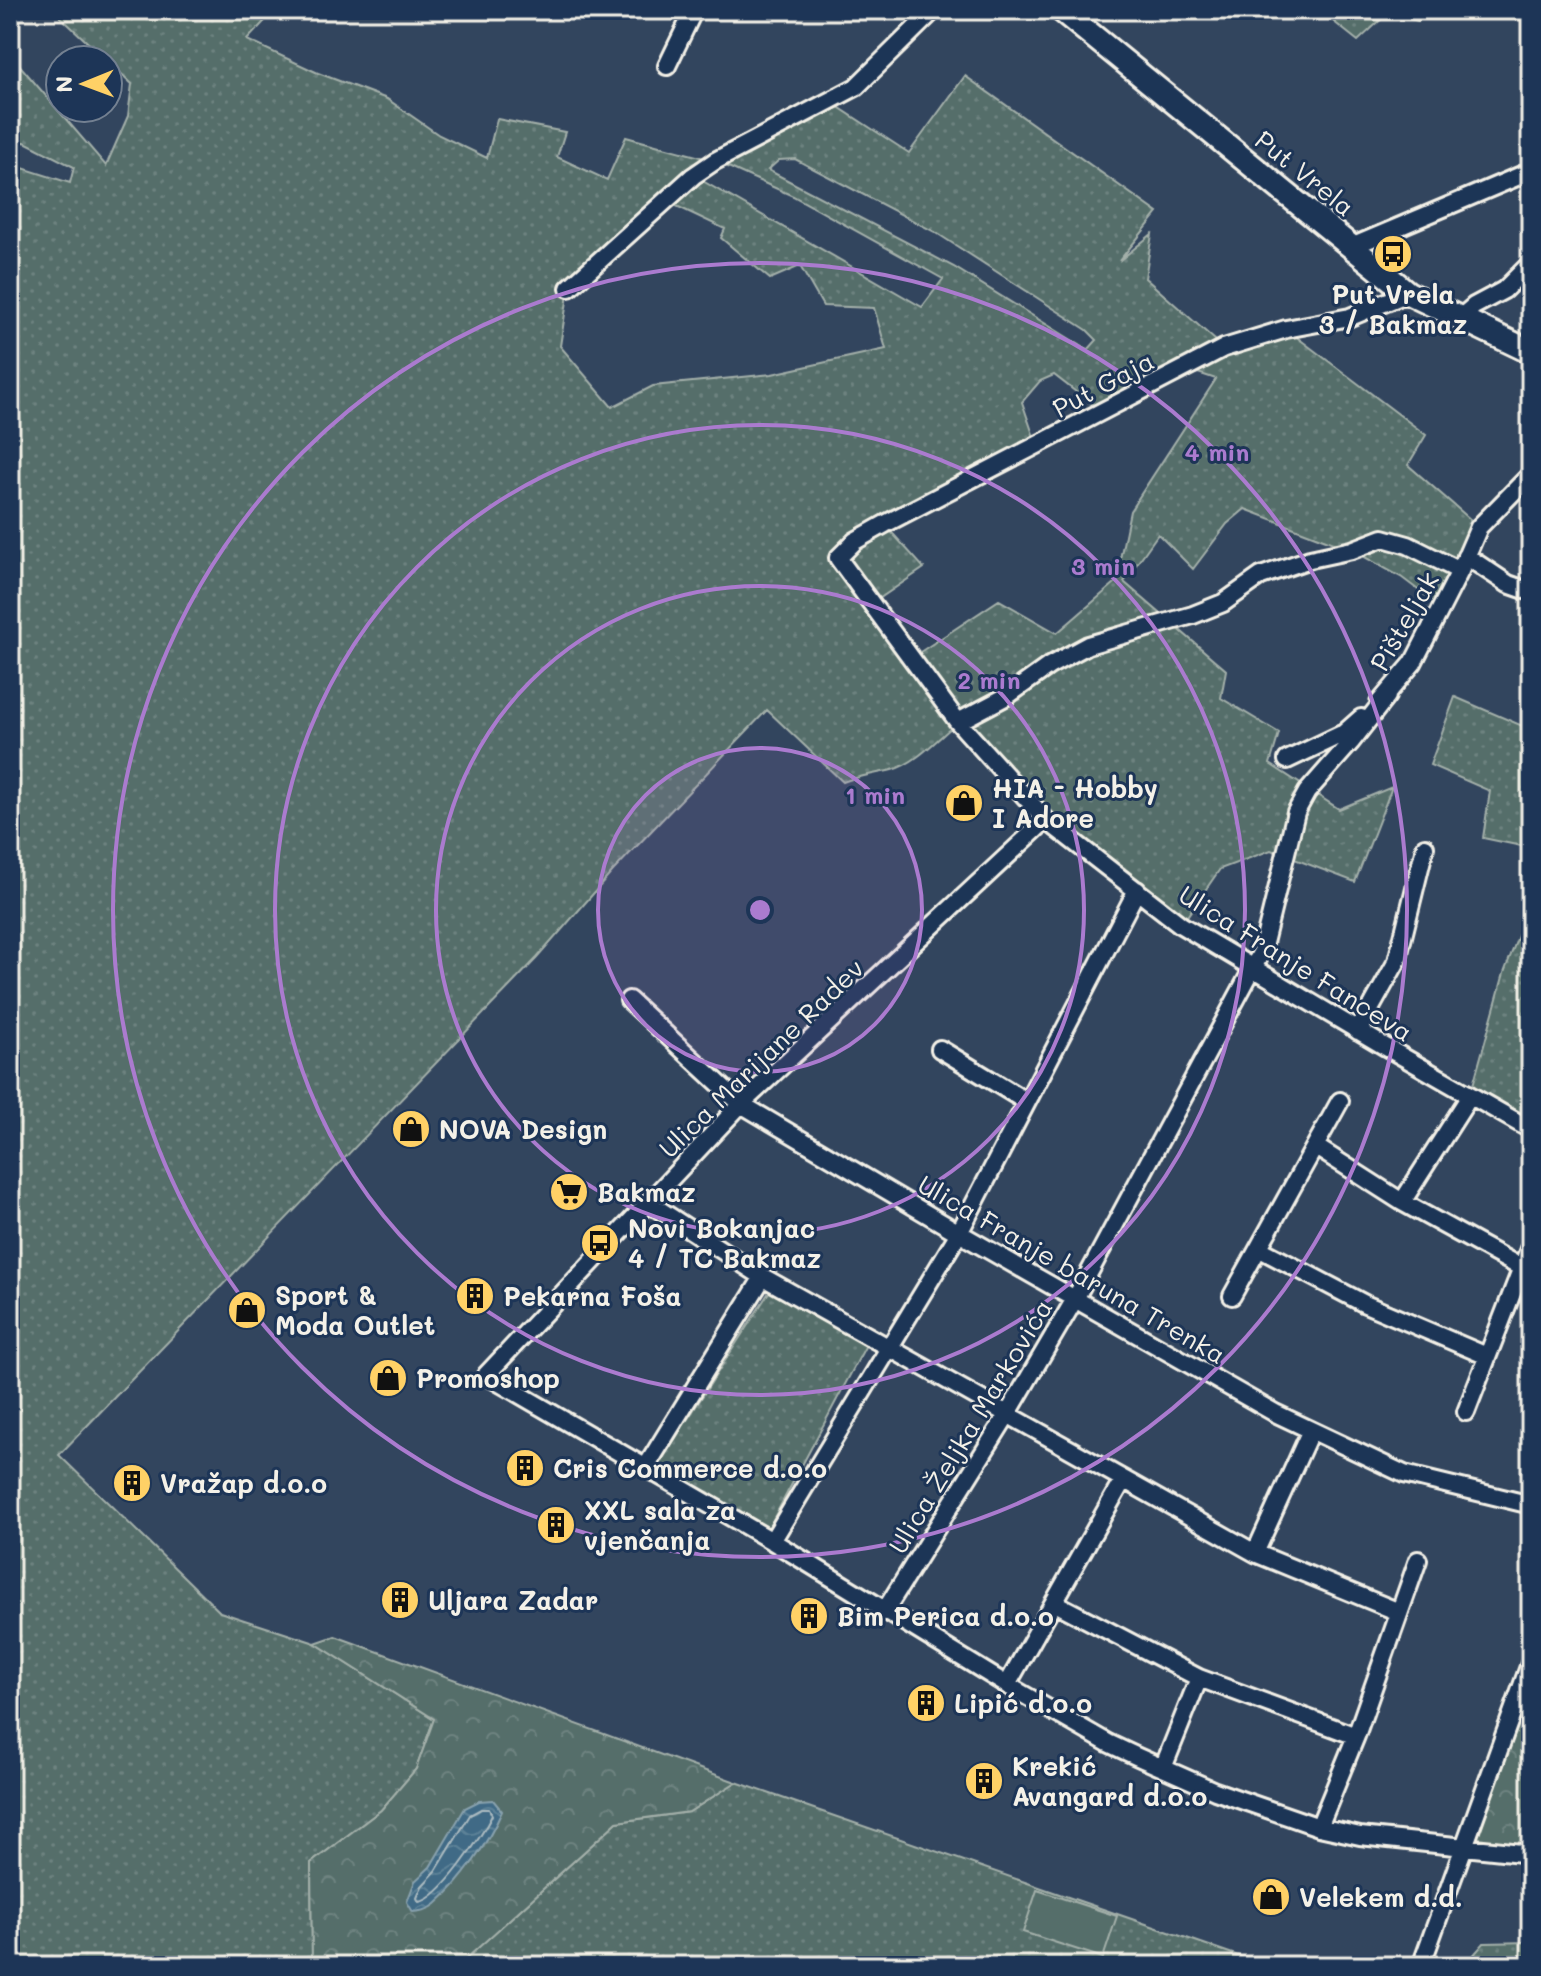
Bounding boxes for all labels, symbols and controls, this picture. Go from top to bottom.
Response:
north arrow [44,44,124,124]
text: N [49,76,78,93]
street label: Put Vrela [1248,123,1362,223]
bus stop icon: Put Vrela 3 / Bakmaz [1372,233,1414,275]
place label: Put Vrela 3 / Bakmaz [1319,277,1467,341]
street label: Put Gaja [1046,343,1160,425]
text: 4 min [1185,436,1249,467]
text: 3 min [1071,550,1135,581]
street label: Pišteljak [1362,565,1446,677]
text: 2 min [958,664,1021,695]
place label: HIA - Hobby I Adore [992,771,1158,835]
text: 1 min [845,779,905,810]
shop icon: HIA - Hobby I Adore [943,782,985,824]
street label: Ulica Franje Fanceva [1173,877,1419,1049]
centre of rings [746,896,774,924]
street label: Ulica Marijane Radev [651,951,871,1165]
shop icon: NOVA Design [390,1108,432,1150]
place label: NOVA Design [439,1112,607,1146]
street label: Ulica Franje baruna Trenka [912,1167,1232,1371]
supermarket icon: Bakmaz [548,1171,590,1213]
place label: Bakmaz [597,1175,696,1209]
place label: Novi Bokanjac 4 / TC Bakmaz [628,1211,821,1275]
bus stop icon: Novi Bokanjac 4 / TC Bakmaz [579,1222,621,1264]
building icon: Pekarna Foša [454,1275,496,1317]
place label: Sport & Moda Outlet [275,1278,435,1342]
place label: Pekarna Foša [503,1279,682,1313]
shop icon: Sport & Moda Outlet [226,1289,268,1331]
street label: Ulica Željka Markovića [880,1292,1060,1560]
shop icon: Promoshop [367,1357,409,1399]
place label: Promoshop [416,1361,560,1395]
building icon: Cris Commerce d.o.o [504,1447,546,1489]
place label: Cris Commerce d.o.o [553,1451,827,1485]
building icon: Vražap d.o.o [111,1462,153,1504]
place label: Vražap d.o.o [160,1466,327,1500]
place label: XXL sala za vjenčanja [584,1493,736,1557]
building icon: XXL sala za vjenčanja [535,1504,577,1546]
building icon: Uljara Zadar [379,1579,421,1621]
place label: Uljara Zadar [428,1583,598,1617]
building icon: Bim Perica d.o.o [788,1595,830,1637]
place label: Bim Perica d.o.o [837,1599,1054,1633]
building icon: Lipić d.o.o [905,1682,947,1724]
place label: Lipić d.o.o [954,1686,1092,1720]
place label: Krekić Avangard d.o.o [1012,1749,1207,1813]
building icon: Krekić Avangard d.o.o [963,1760,1005,1802]
shop icon: Velekem d.d. [1250,1876,1292,1918]
place label: Velekem d.d. [1299,1880,1463,1914]

